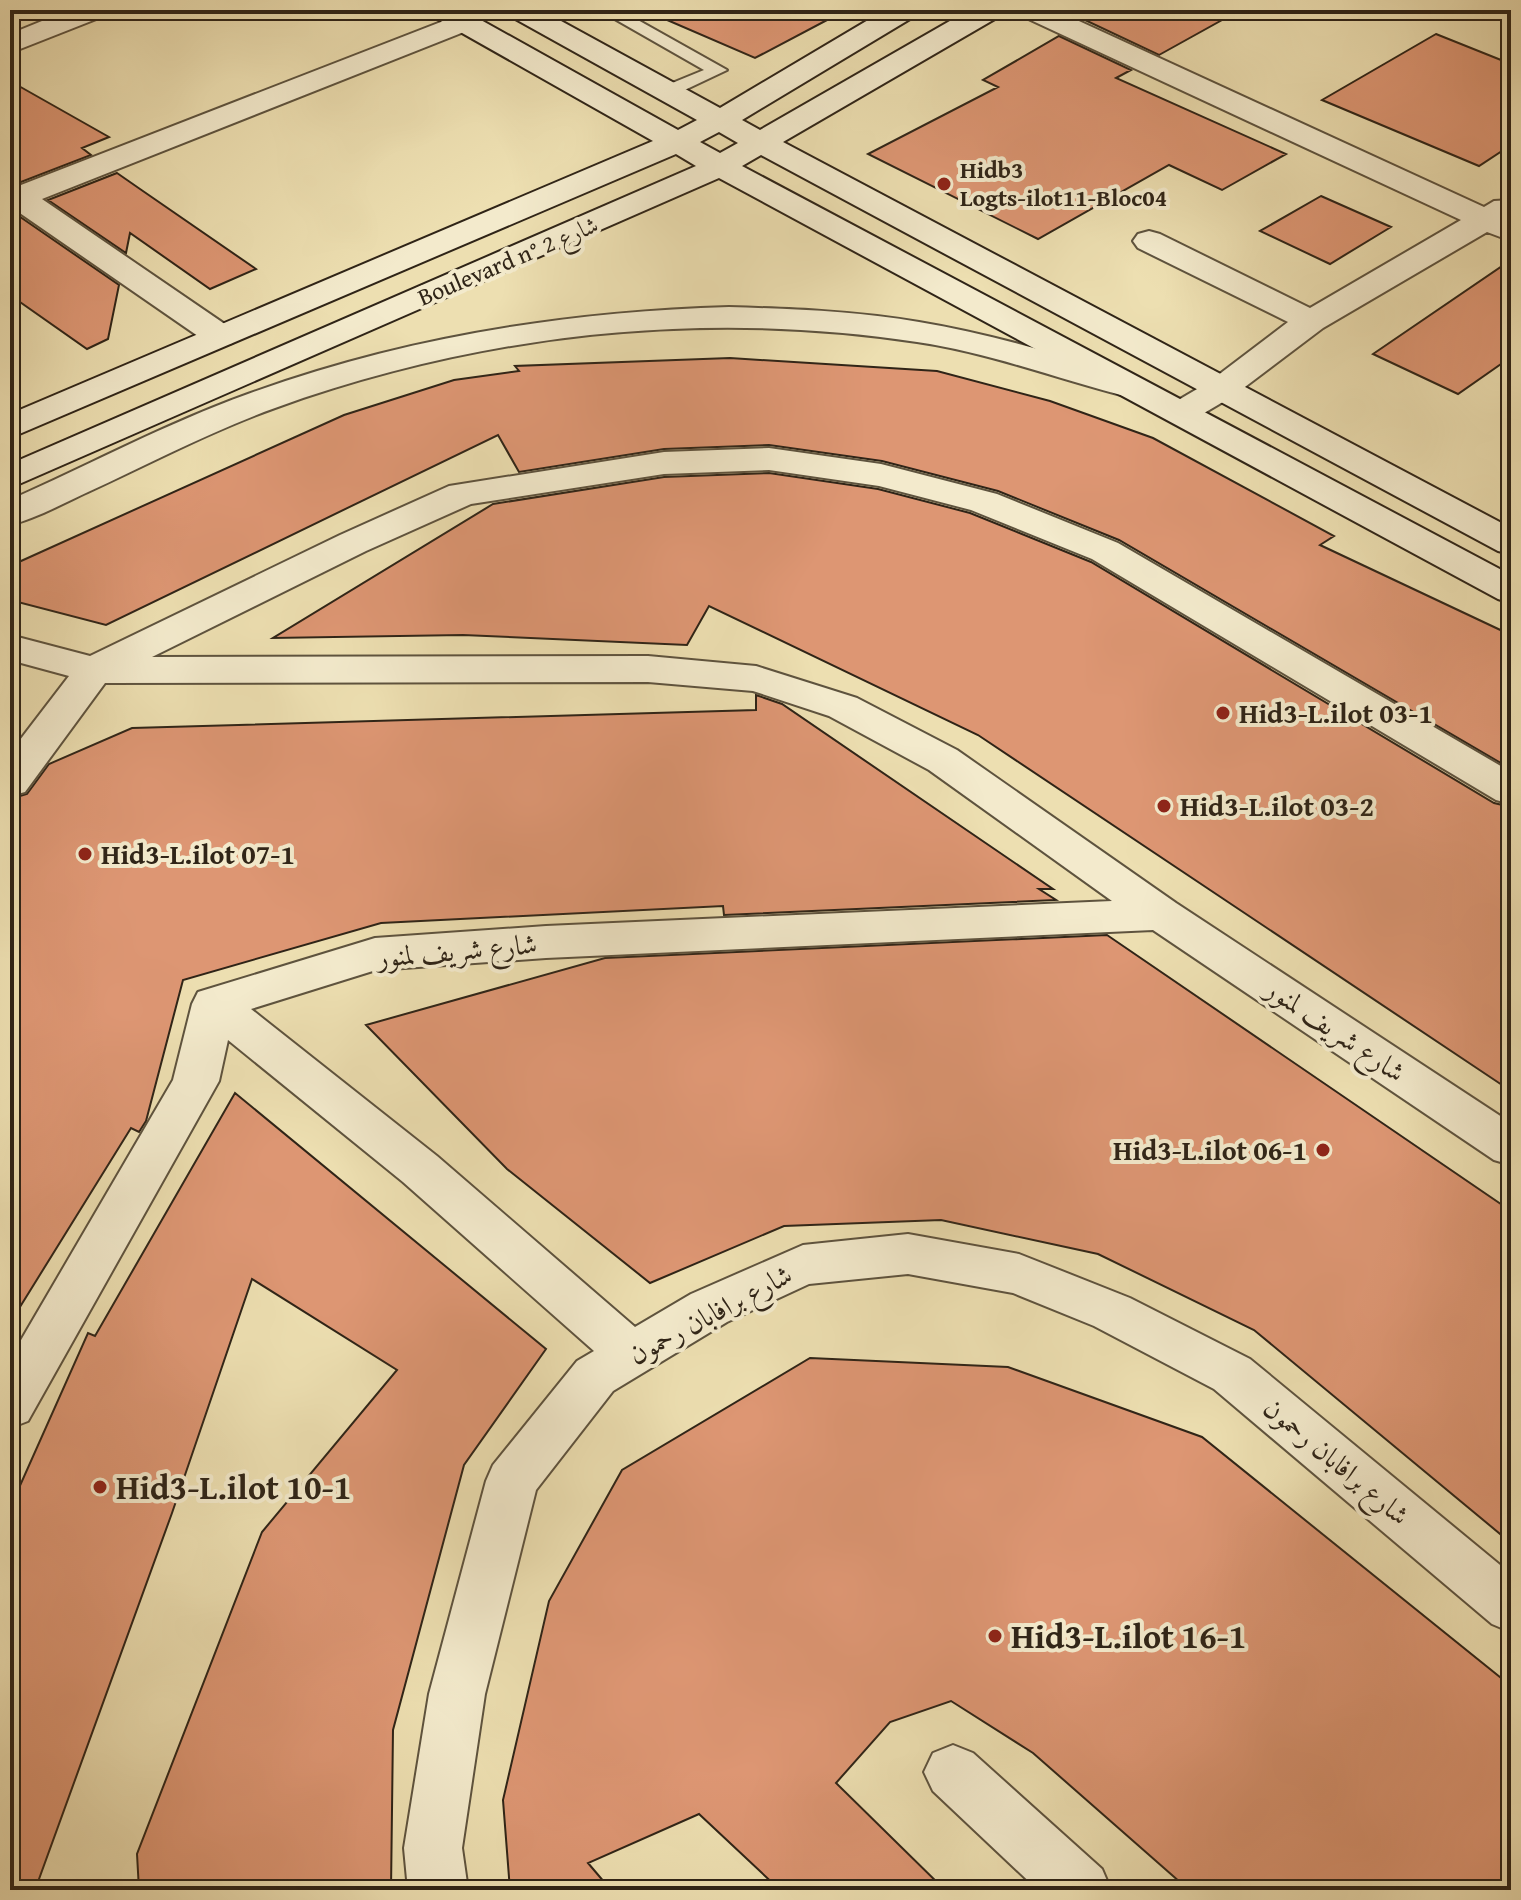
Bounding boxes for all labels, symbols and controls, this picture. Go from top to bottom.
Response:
place label: Hidb3 Logts-ilot11-Bloc04 [960,152,1167,215]
marker: Hidb3 Logts-ilot11-Bloc04 [935,175,953,193]
street label: Boulevard n° شارع 2 [412,207,605,317]
place label: Hid3-L.ilot 03-1 [1239,692,1433,733]
marker: Hid3-L.ilot 03-1 [1214,704,1232,722]
place label: Hid3-L.ilot 03-2 [1180,785,1374,826]
marker: Hid3-L.ilot 03-2 [1155,797,1173,815]
place label: Hid3-L.ilot 07-1 [101,833,295,874]
marker: Hid3-L.ilot 07-1 [76,845,94,863]
street label: شارع شريف لمنور [372,922,539,981]
street label: شارع شريف لمنور [1254,966,1414,1095]
place label: Hid3-L.ilot 06-1 [1113,1129,1307,1170]
marker: Hid3-L.ilot 06-1 [1314,1141,1332,1159]
street label: شارع برافابان رحمون [621,1253,801,1377]
street label: شارع برافابان رحمون [1253,1387,1419,1537]
place label: Hid3-L.ilot 10-1 [116,1462,351,1511]
marker: Hid3-L.ilot 10-1 [91,1478,109,1496]
place label: Hid3-L.ilot 16-1 [1011,1611,1246,1660]
marker: Hid3-L.ilot 16-1 [986,1627,1004,1645]

